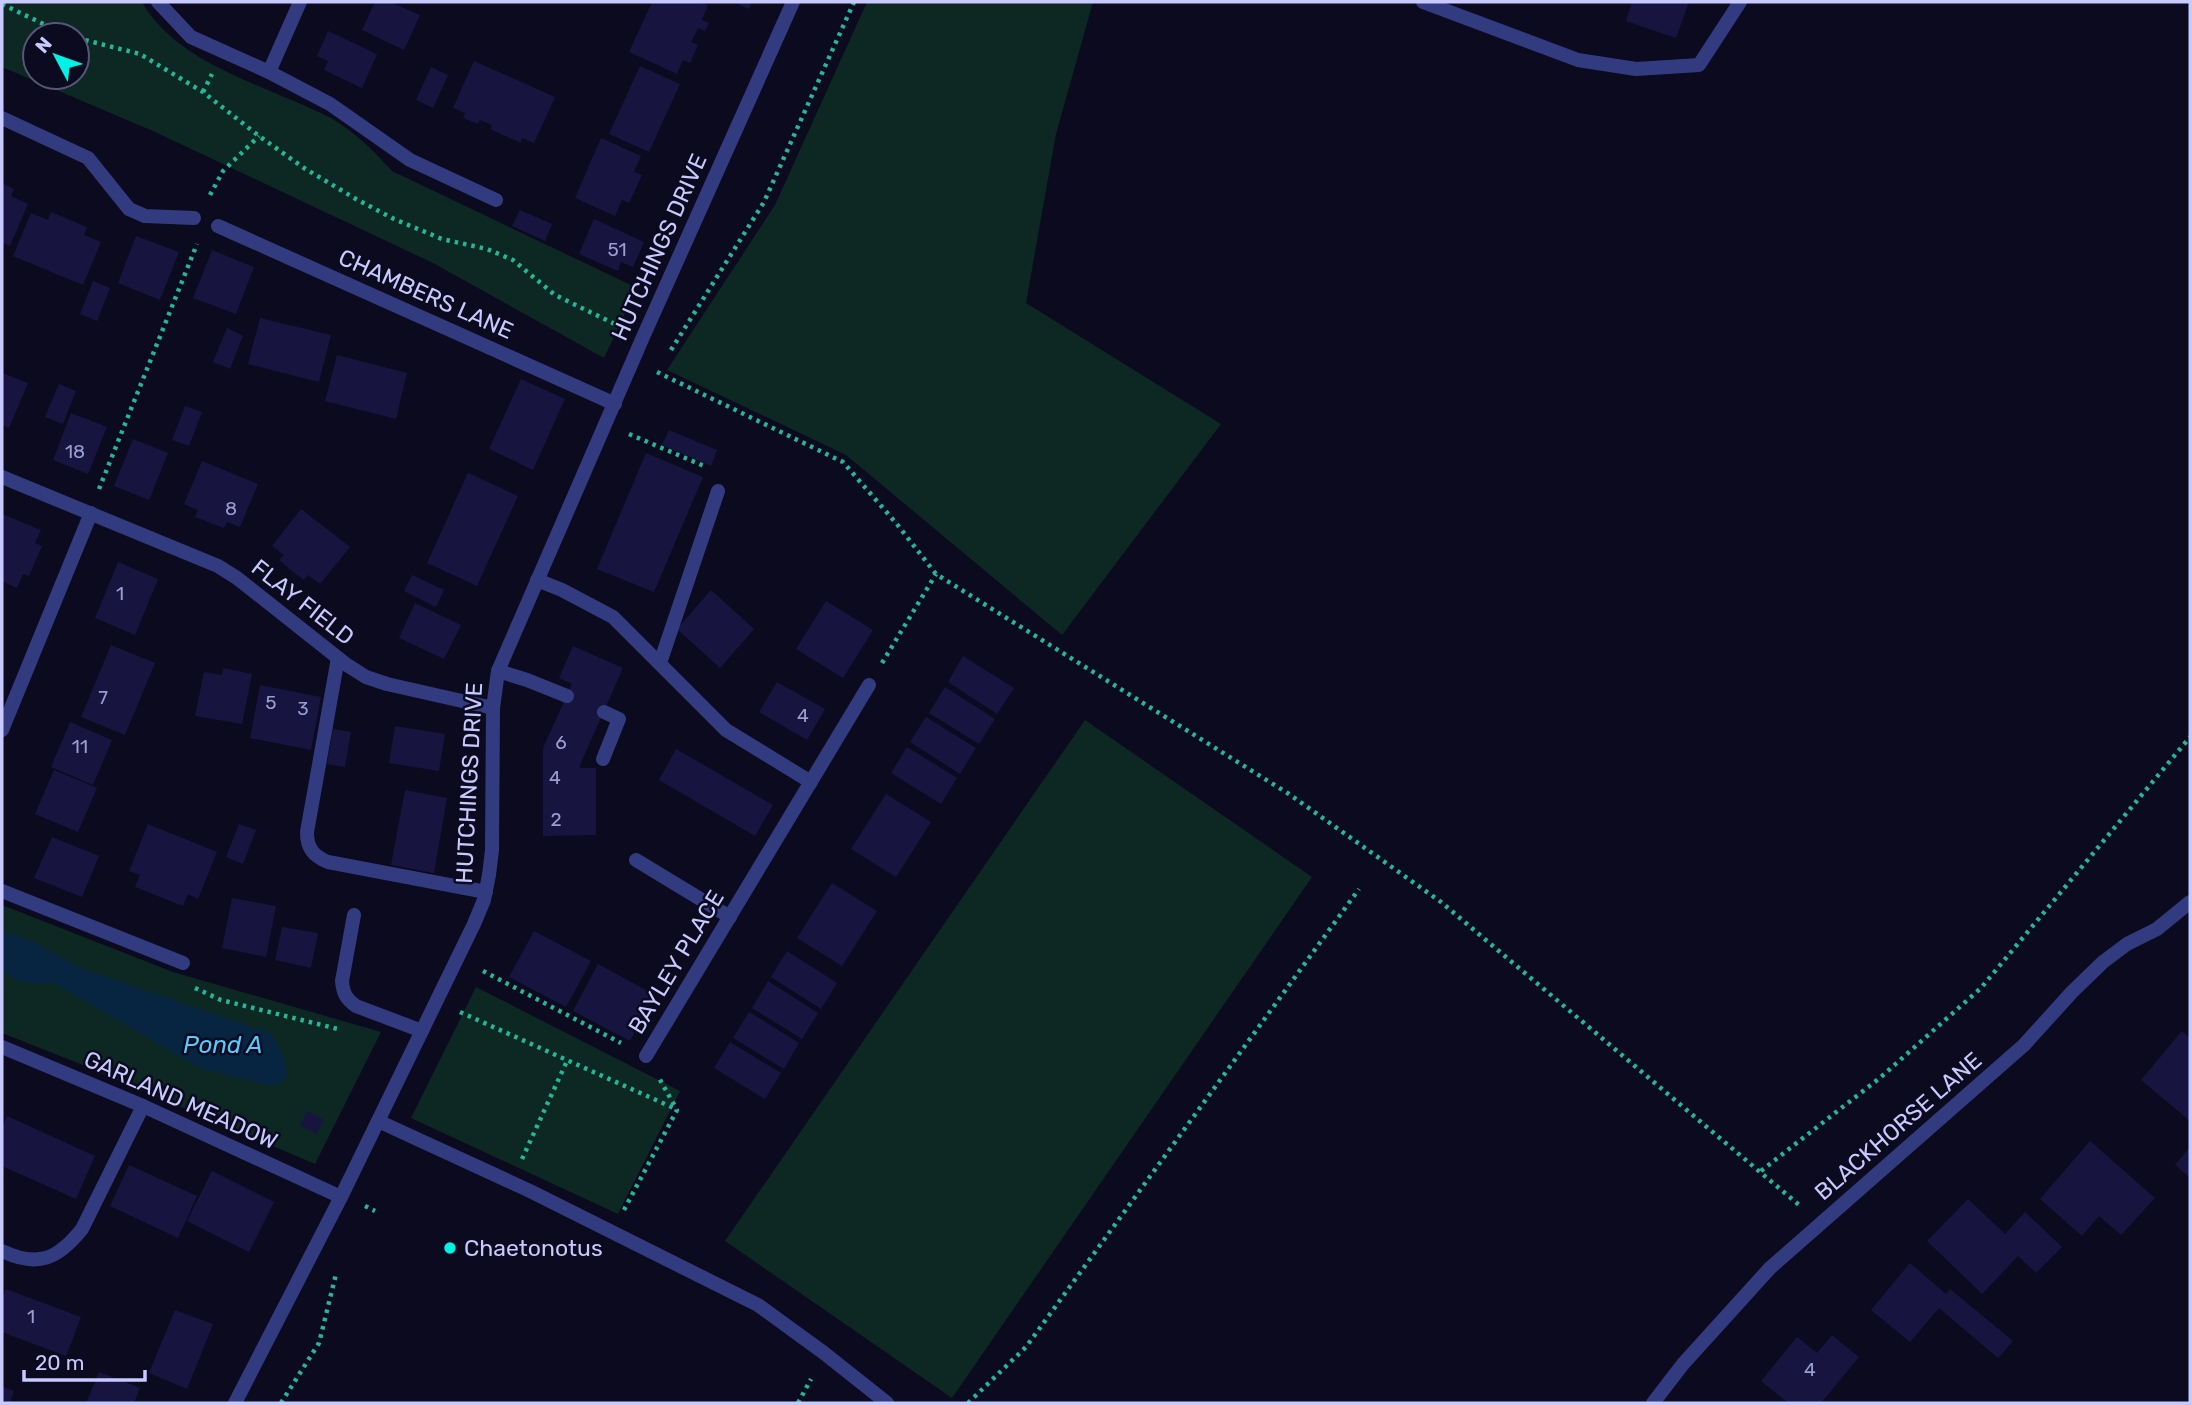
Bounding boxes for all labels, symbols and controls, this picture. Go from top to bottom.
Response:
north arrow [21,21,91,91]
text: N [30,32,57,58]
street label: HUTCHINGS DRIVE [605,149,713,345]
house number: 51 [607,238,627,261]
street label: CHAMBERS LANE [334,243,518,345]
house number: 18 [65,440,85,463]
house number: 8 [225,497,237,520]
street label: FLAY FIELD [246,553,360,651]
house number: 1 [116,582,124,605]
street label: HUTCHINGS DRIVE [450,682,488,884]
house number: 7 [98,686,108,709]
house number: 5 [265,691,277,714]
house number: 3 [297,697,309,720]
house number: 4 [797,704,809,727]
house number: 6 [555,731,567,754]
house number: 11 [72,735,88,758]
house number: 4 [549,766,561,789]
house number: 2 [550,808,562,831]
street label: BAYLEY PLACE [622,885,730,1039]
water label: Pond A [183,1031,263,1059]
street label: GARLAND MEADOW [80,1045,282,1155]
street label: BLACKHORSE LANE [1809,1046,1987,1206]
place label: Chaetonotus [464,1234,603,1262]
marker: Chaetonotus [442,1240,458,1256]
house number: 1 [27,1305,35,1328]
scale bar [24,1338,145,1382]
text: 20 m [35,1350,84,1375]
house number: 4 [1804,1358,1816,1381]

